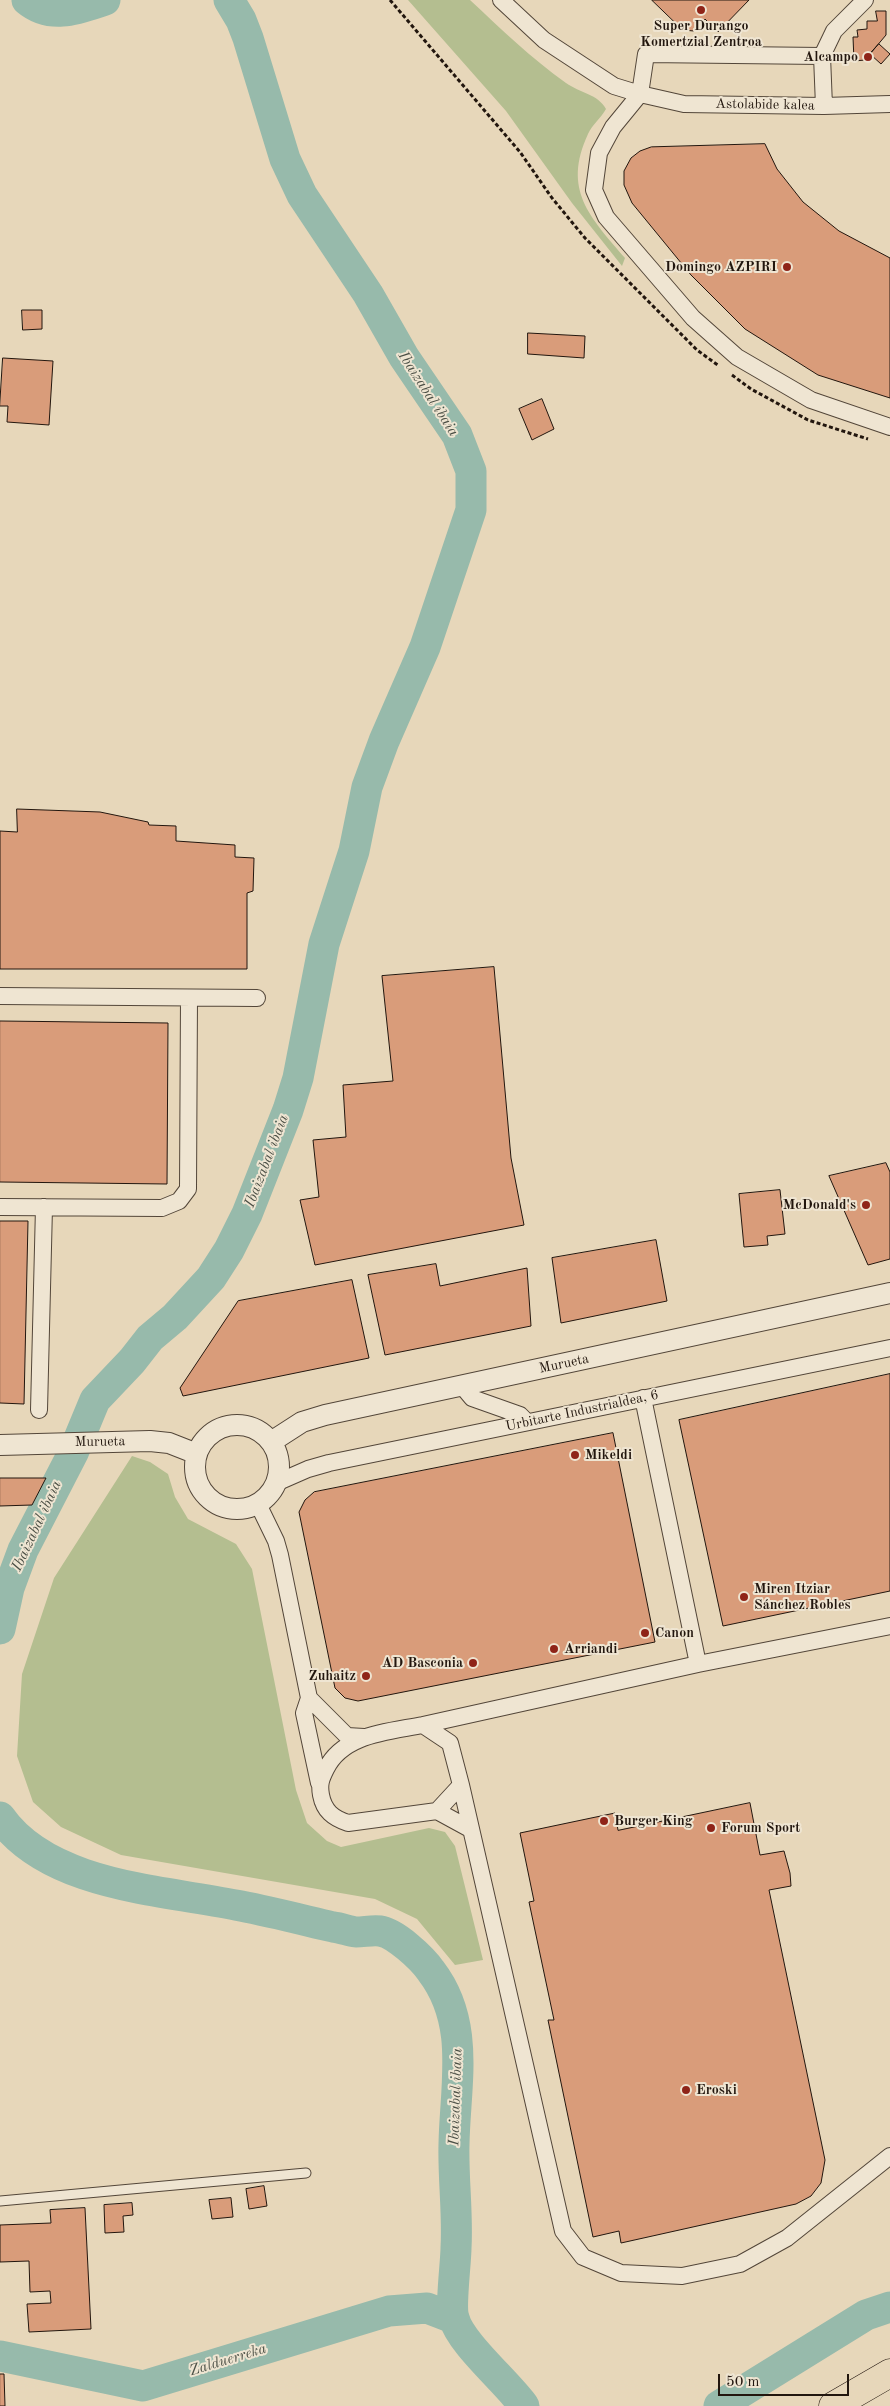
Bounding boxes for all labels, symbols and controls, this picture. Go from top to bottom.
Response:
marker: Super Durango Komertzial Zentroa [695,4,707,16]
place label: Super Durango Komertzial Zentroa [640,18,762,50]
place label: Alcampo [804,49,858,65]
marker: Alcampo [862,51,874,63]
street label: Astolabide kalea [715,96,815,114]
place label: Domingo AZPIRI [665,259,777,275]
marker: Domingo AZPIRI [781,261,793,273]
water label: Ibaizabal ibaia [394,348,462,440]
water label: Ibaizabal ibaia [241,1112,293,1210]
place label: McDonald's [783,1197,856,1213]
marker: McDonald's [860,1199,872,1211]
street label: Murueta [537,1351,591,1377]
street label: Urbitarte Industrialdea, 6 [504,1387,660,1435]
street label: Murueta [75,1433,125,1451]
place label: Mikeldi [585,1447,632,1463]
marker: Mikeldi [569,1449,581,1461]
water label: Ibaizabal ibaia [8,1478,66,1574]
place label: Miren Itziar Sánchez Robles [754,1581,851,1614]
marker: Miren Itziar Sánchez Robles [738,1591,750,1603]
place label: Canon [655,1625,694,1641]
marker: Canon [639,1627,651,1639]
place label: Arriandi [564,1641,617,1657]
marker: Arriandi [548,1643,560,1655]
place label: AD Basconia [382,1655,463,1671]
marker: AD Basconia [467,1657,479,1669]
place label: Zuhaitz [309,1668,356,1684]
marker: Zuhaitz [360,1670,372,1682]
place label: Burger King [614,1813,693,1829]
marker: Burger King [598,1815,610,1827]
place label: Forum Sport [721,1820,800,1836]
marker: Forum Sport [705,1822,717,1834]
water label: Ibaizabal ibaia [445,2048,467,2146]
place label: Eroski [696,2082,737,2098]
marker: Eroski [680,2084,692,2096]
water label: Zalduerreka [187,2340,269,2380]
scale bar [720,2364,851,2396]
text: 50 m [726,2375,760,2390]

